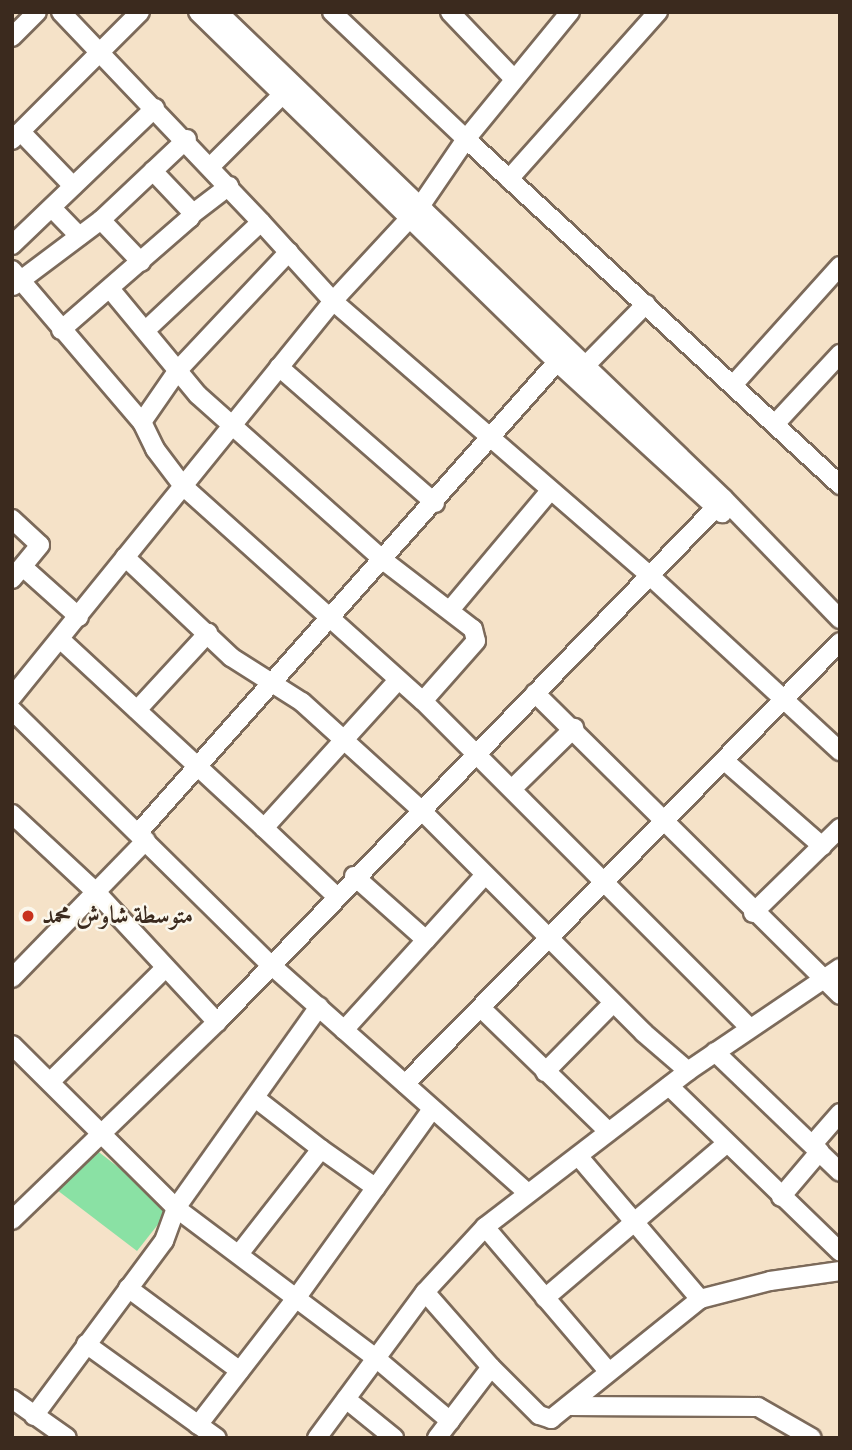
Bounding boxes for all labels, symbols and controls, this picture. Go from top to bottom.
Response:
place label: متوسطة شاوش محمد [42,902,193,930]
marker: متوسطة شاوش محمد [20,908,36,924]

